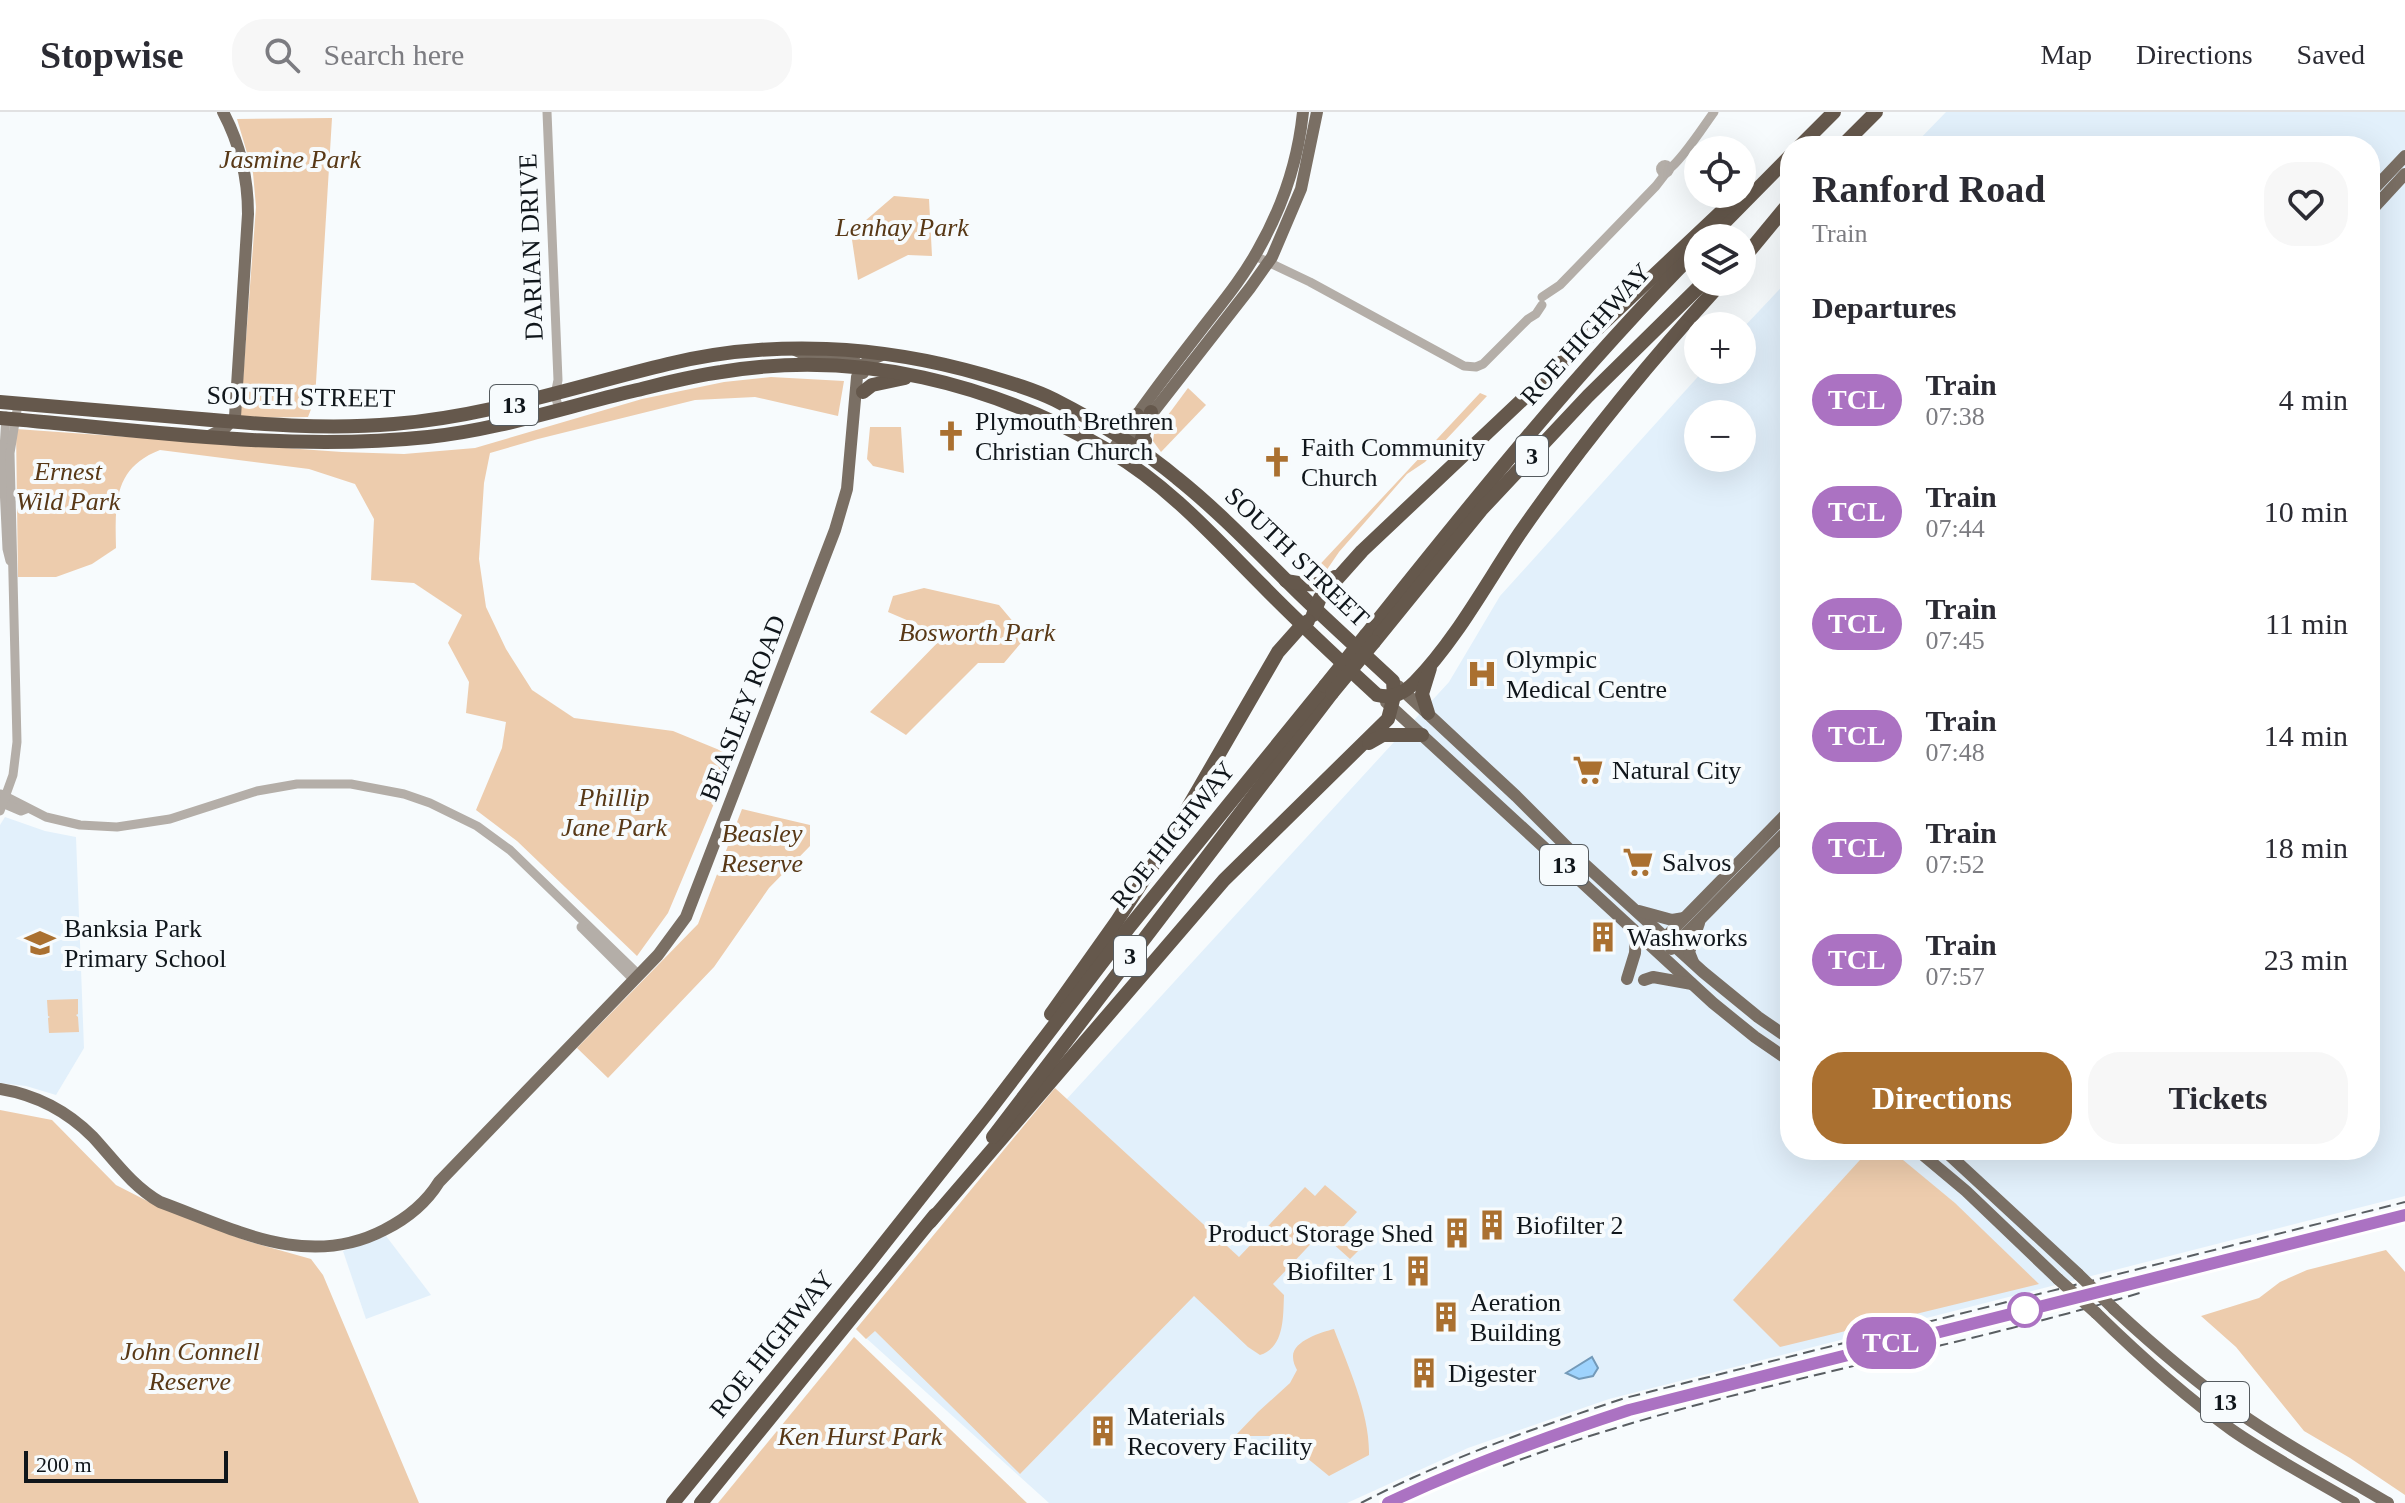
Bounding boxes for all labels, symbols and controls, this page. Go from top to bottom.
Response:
search box [232,19,792,91]
icon: search [260,33,304,77]
text: Stopwise [40,34,184,76]
text: Search here [324,38,464,71]
text: Map [2041,39,2092,70]
text: Directions [2136,39,2253,70]
text: Saved [2297,39,2365,70]
map controls [1684,136,1756,472]
button: locate [1684,136,1756,208]
park label: Jasmine Park [219,145,362,174]
street label: DARIAN DRIVE [513,153,549,341]
button: heart [2264,162,2348,246]
text: Ranford Road [1812,168,2045,210]
park label: Lenhay Park [834,213,969,242]
text: Train [1812,219,1867,248]
button: layers [1684,224,1756,296]
street label: ROE HIGHWAY [1515,257,1657,411]
text: Departures [1812,291,1956,324]
button: + [1684,312,1756,384]
text: Train [1926,368,1997,401]
street label: SOUTH STREET [207,381,396,413]
text: 4 min [2279,383,2348,416]
text: TCL [1828,384,1886,415]
road number: 13 [490,385,538,425]
button: − [1684,400,1756,472]
text: 07:38 [1926,402,1985,431]
place label: Plymouth Brethren Christian Church [975,407,1174,466]
church icon: Plymouth Brethren Christian Church [934,419,968,453]
place label: Faith Community Church [1301,433,1485,492]
road number: 3 [1516,436,1548,476]
church icon: Faith Community Church [1260,445,1294,479]
park label: Ernest Wild Park [16,457,121,516]
text: Train [1926,480,1997,513]
street label: SOUTH STREET [1219,481,1375,633]
text: 10 min [2264,495,2348,528]
text: TCL [1828,496,1886,527]
text: 07:44 [1926,514,1985,543]
text: Train [1926,592,1997,625]
text: 11 min [2265,607,2348,640]
text: TCL [1828,608,1886,639]
street label: BEASLEY ROAD [694,611,792,805]
park label: Bosworth Park [899,618,1056,647]
text: 07:45 [1926,626,1985,655]
place label: Olympic Medical Centre [1506,645,1667,704]
hospital icon: Olympic Medical Centre [1465,657,1499,691]
text: Train [1926,704,1997,737]
text: 14 min [2264,719,2348,752]
text: TCL [1828,720,1886,751]
text: 07:48 [1926,738,1985,767]
supermarket icon: Natural City [1571,753,1605,787]
street label: ROE HIGHWAY [1105,756,1241,914]
place label: Natural City [1612,756,1741,785]
park label: Phillip Jane Park [561,783,668,842]
text: Train [1926,816,1997,849]
park label: Beasley Reserve [720,819,803,878]
text: 18 min [2264,831,2348,864]
text: TCL [1828,832,1886,863]
road number: 13 [1540,845,1588,885]
supermarket icon: Salvos [1621,845,1655,879]
place label: Salvos [1662,848,1731,877]
text: 07:52 [1926,850,1985,879]
place label: Banksia Park Primary School [64,914,227,973]
building icon: Washworks [1586,920,1620,954]
place label: Washworks [1627,923,1748,952]
school or university icon: Banksia Park Primary School [23,926,57,960]
text: Train [1926,928,1997,961]
road number: 3 [1114,936,1146,976]
text: 23 min [2264,943,2348,976]
text: TCL [1828,944,1886,975]
text: 07:57 [1926,962,1985,991]
button: Directions [1812,1052,2072,1144]
button: Tickets [2088,1052,2348,1144]
building icon: Biofilter 2 [1475,1208,1509,1242]
place label: Biofilter 2 [1516,1211,1624,1240]
building icon: Product Storage Shed [1440,1216,1474,1250]
place label: Product Storage Shed [1208,1219,1433,1248]
building icon: Biofilter 1 [1401,1254,1435,1288]
place label: Biofilter 1 [1286,1257,1394,1286]
street label: ROE HIGHWAY [704,1265,840,1423]
place label: Aeration Building [1470,1288,1561,1347]
unlabelled marker [2008,1293,2042,1327]
building icon: Aeration Building [1429,1300,1463,1334]
line badge: TCL [1845,1317,1937,1369]
text: TCL [1862,1327,1920,1358]
park label: John Connell Reserve [120,1337,260,1396]
building icon: Digester [1407,1356,1441,1390]
place label: Digester [1448,1359,1536,1388]
road number: 13 [2201,1382,2249,1422]
place label: Materials Recovery Facility [1127,1402,1313,1461]
building icon: Materials Recovery Facility [1086,1414,1120,1448]
park label: Ken Hurst Park [777,1422,943,1451]
scale bar [24,1447,228,1483]
text: 200 m [36,1452,92,1477]

